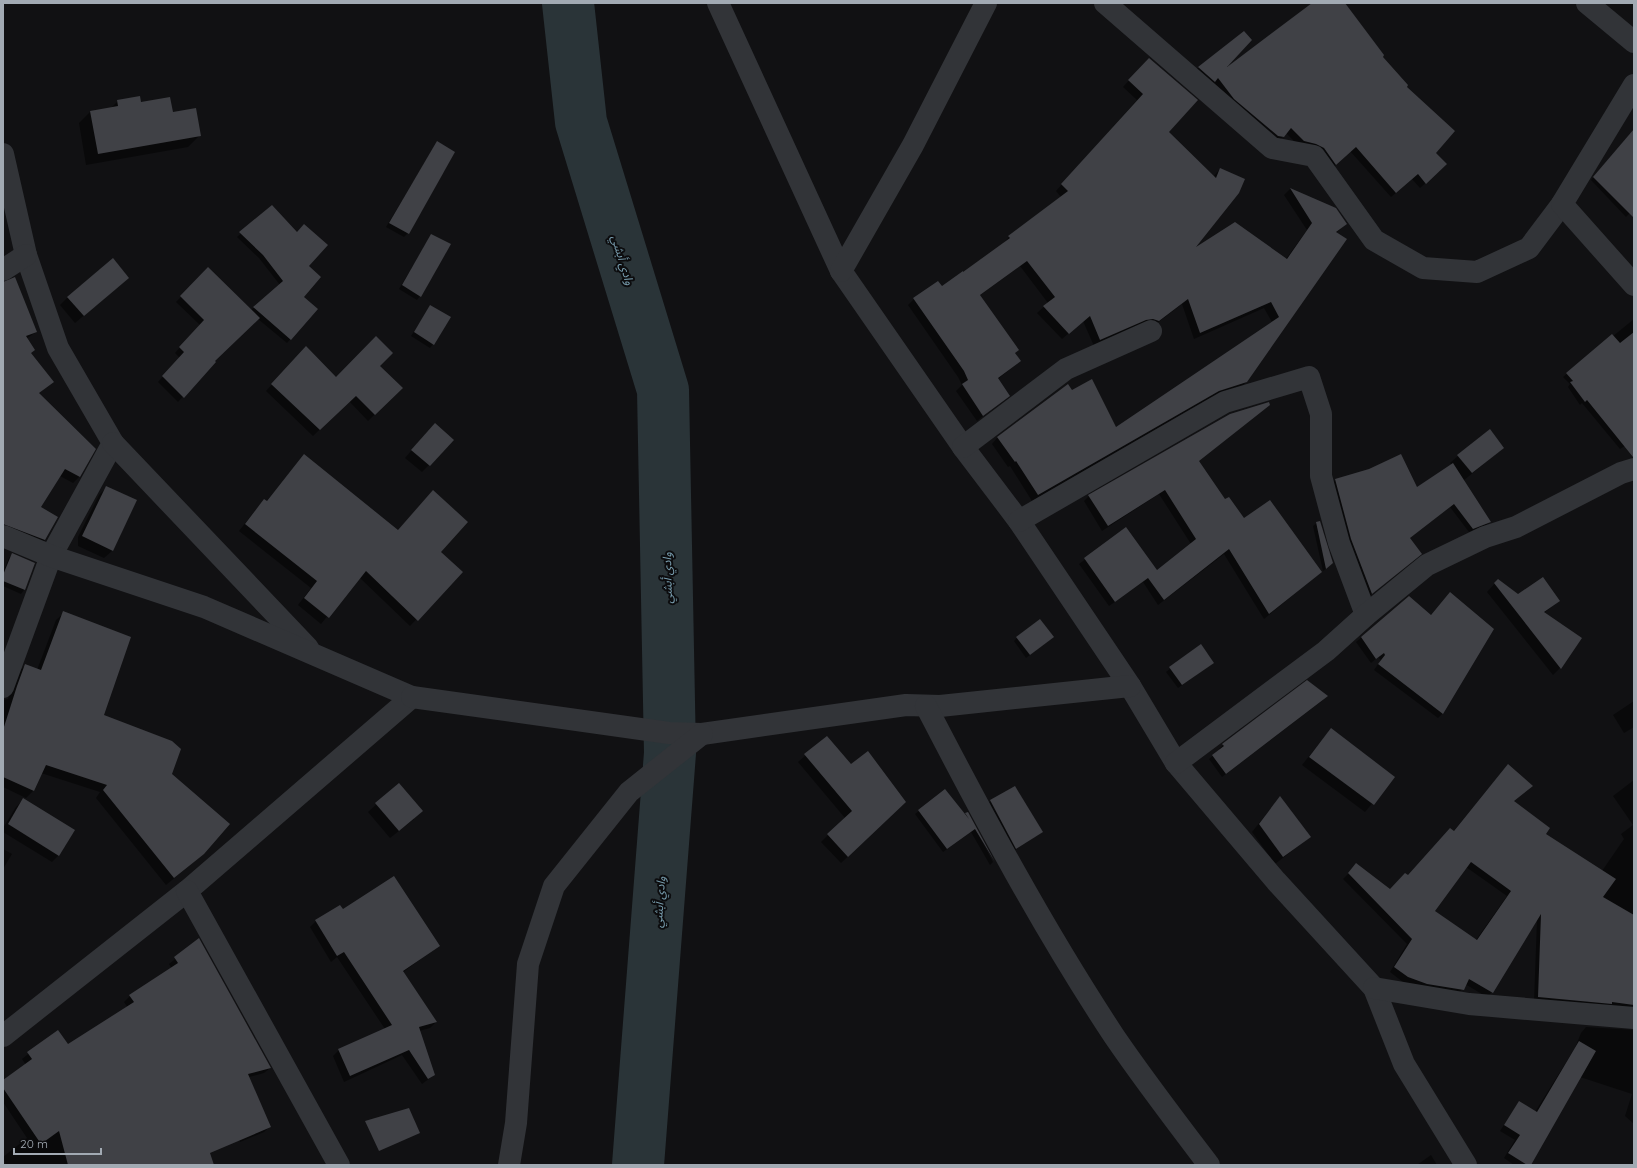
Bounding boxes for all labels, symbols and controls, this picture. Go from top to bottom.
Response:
water label: وادي أبشي [606,233,638,288]
water label: وادي أبشي [659,551,678,604]
water label: وادي أبشي [650,875,671,928]
scale bar [14,1130,101,1156]
text: 20 m [20,1136,48,1151]

